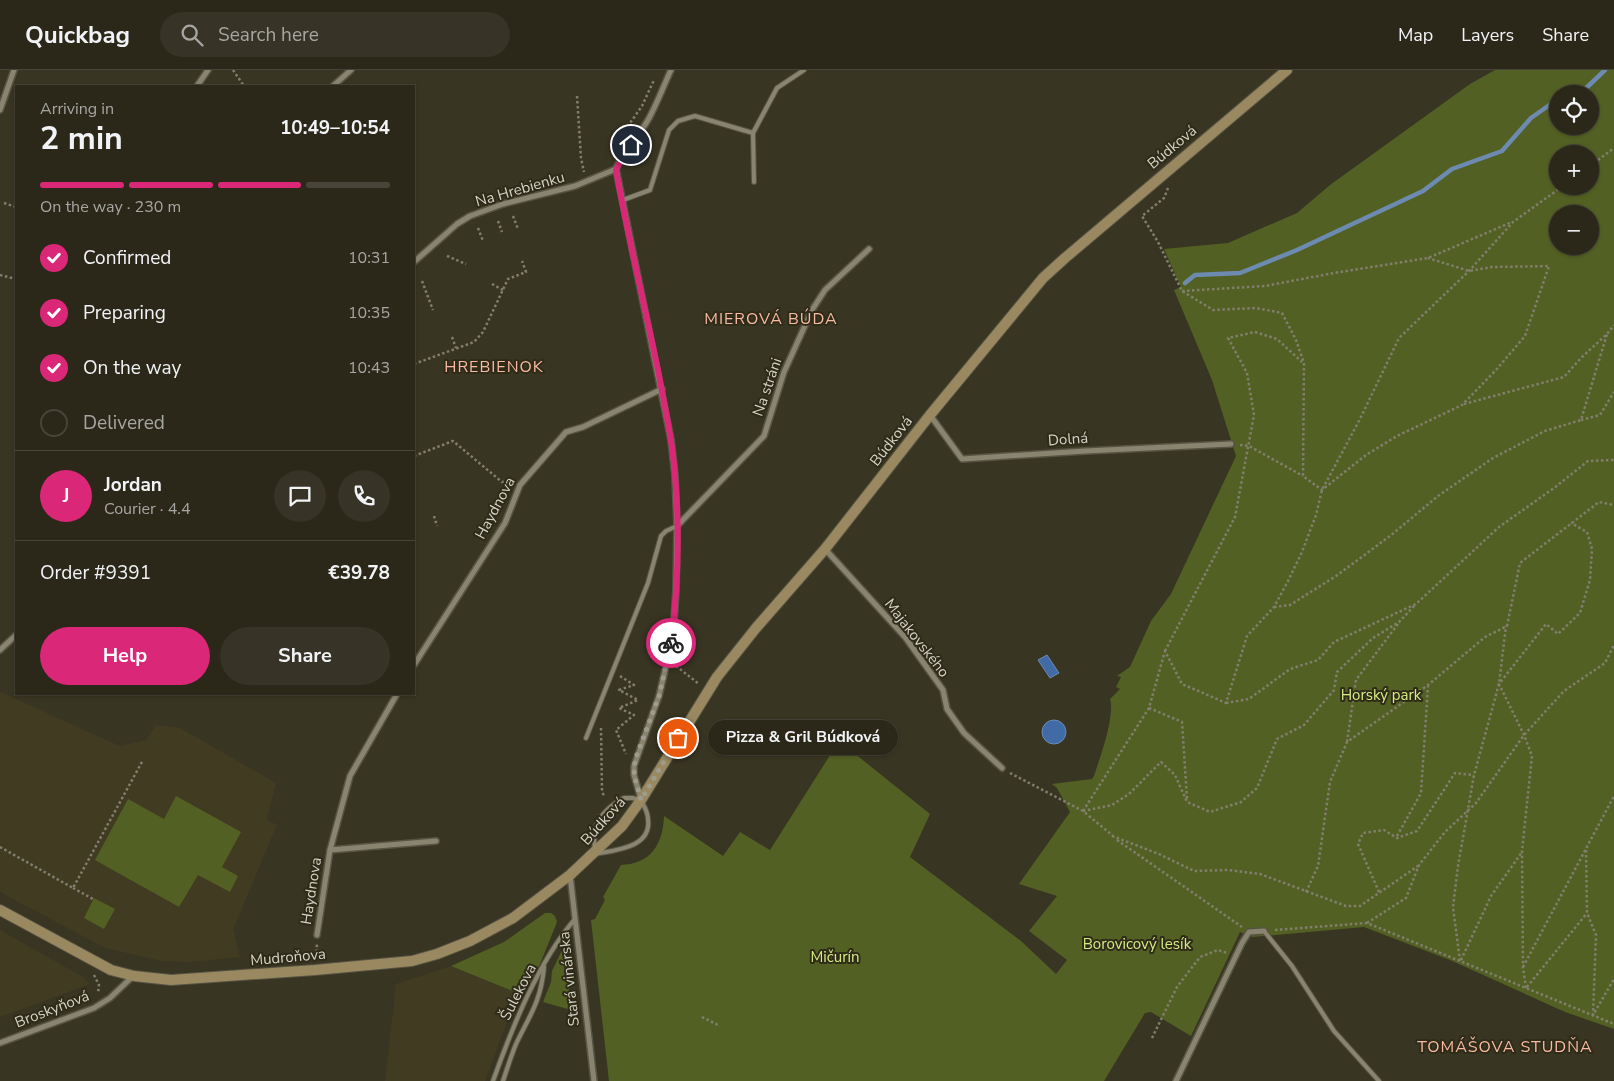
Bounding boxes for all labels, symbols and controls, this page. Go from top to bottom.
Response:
search box [160,12,510,57]
text: Quickbag [25,19,130,51]
icon: search [178,21,206,49]
text: Search here [218,22,319,48]
text: Map [1398,23,1433,47]
text: Layers [1461,23,1514,47]
text: Share [1542,23,1589,47]
map controls [1549,85,1599,255]
button: locate [1549,85,1599,135]
text: Arriving in [40,98,114,120]
text: 10:49–10:54 [280,115,390,141]
text: 2 min [40,117,123,160]
street label: Búdková [1143,121,1201,173]
pin [610,124,652,166]
icon: home [617,131,645,159]
button: + [1549,145,1599,195]
street label: Na Hrebienku [473,167,567,211]
text: On the way · 230 m [40,196,181,218]
button: − [1549,205,1599,255]
icon: check [40,244,68,272]
text: Confirmed [83,245,171,271]
text: 10:31 [348,247,390,269]
icon: check [40,299,68,327]
text: Preparing [83,300,166,326]
text: 10:35 [348,302,390,324]
district label: MIEROVÁ BÚDA [704,308,838,330]
icon: check [40,354,68,382]
text: On the way [83,355,181,381]
street label: Na stráni [748,355,786,419]
district label: HREBIENOK [444,356,544,378]
text: 10:43 [348,357,390,379]
text: Delivered [83,410,165,436]
street label: Búdková [865,412,917,470]
street label: Dolná [1047,428,1089,450]
button: chat [274,470,326,522]
button: phone [338,470,390,522]
text: Jordan [104,472,162,498]
street label: Haydnova [470,473,520,543]
text: J [63,483,69,509]
text: Courier · 4.4 [104,498,190,520]
text: Order #9391 [40,560,151,586]
text: €39.78 [328,560,390,586]
street label: Majakovského [880,595,954,681]
courier [646,618,696,668]
button: Help [40,627,210,685]
button: Share [220,627,390,685]
icon: bike [657,629,685,657]
park label: Horský park [1341,685,1422,705]
pin [657,717,699,759]
callout: Pizza & Gril Búdková [708,720,898,756]
icon: bag [664,724,692,752]
text: Pizza & Gril Búdková [726,726,880,748]
street label: Búdková [576,793,630,849]
street label: Haydnova [296,856,326,926]
street label: Stará vinárska [554,931,584,1027]
park label: Borovicový lesík [1083,934,1192,954]
street label: Mudroňova [249,944,327,970]
park label: Mičurín [810,947,860,967]
street label: Šulekova [494,960,541,1024]
street label: Broskyňová [12,986,92,1032]
district label: TOMÁŠOVA STUDŇA [1417,1036,1593,1058]

